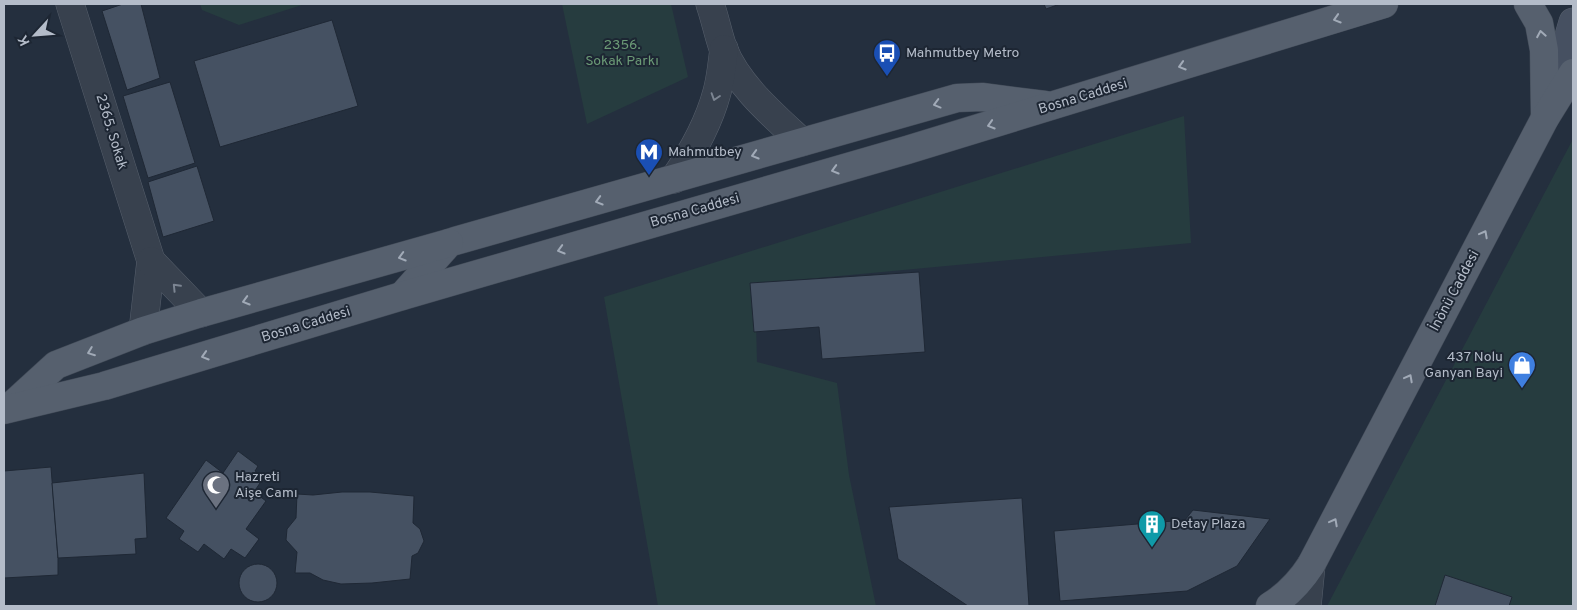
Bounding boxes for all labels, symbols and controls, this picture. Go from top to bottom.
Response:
north arrow [10,10,60,60]
one-way arrow [1334,13,1342,23]
one-way arrow [1537,30,1547,39]
text: K [15,32,34,48]
park label: 2356. Sokak Parkı [585,37,659,70]
bus stop icon: Mahmutbey Metro [872,38,902,77]
place label: Mahmutbey Metro [906,45,1020,62]
one-way arrow [1178,61,1186,71]
street label: Bosna Caddesi [1037,75,1129,119]
street label: 2365. Sokak [91,92,131,172]
one-way arrow [711,92,721,101]
one-way arrow [933,98,942,108]
one-way arrow [987,119,996,129]
metro station icon: Mahmutbey [634,137,664,176]
place label: Mahmutbey [668,144,742,161]
one-way arrow [752,150,760,160]
one-way arrow [831,165,840,175]
street label: Bosna Caddesi [648,190,742,232]
one-way arrow [595,195,604,205]
one-way arrow [1478,230,1488,239]
one-way arrow [558,244,566,254]
street label: İnönü Caddesi [1426,247,1483,334]
one-way arrow [398,251,406,261]
one-way arrow [173,284,182,293]
one-way arrow [241,295,250,306]
street label: Bosna Caddesi [260,303,352,347]
one-way arrow [88,346,96,356]
place label: 437 Nolu Ganyan Bayi [1425,349,1503,382]
one-way arrow [201,350,209,360]
shop icon: 437 Nolu Ganyan Bayi [1507,350,1537,389]
one-way arrow [1403,374,1413,383]
place label: Hazreti Aişe Camı [235,469,298,502]
mosque icon: Hazreti Aişe Camı [201,470,231,509]
building icon: Detay Plaza [1137,509,1167,548]
place label: Detay Plaza [1171,516,1245,533]
one-way arrow [1328,518,1338,527]

